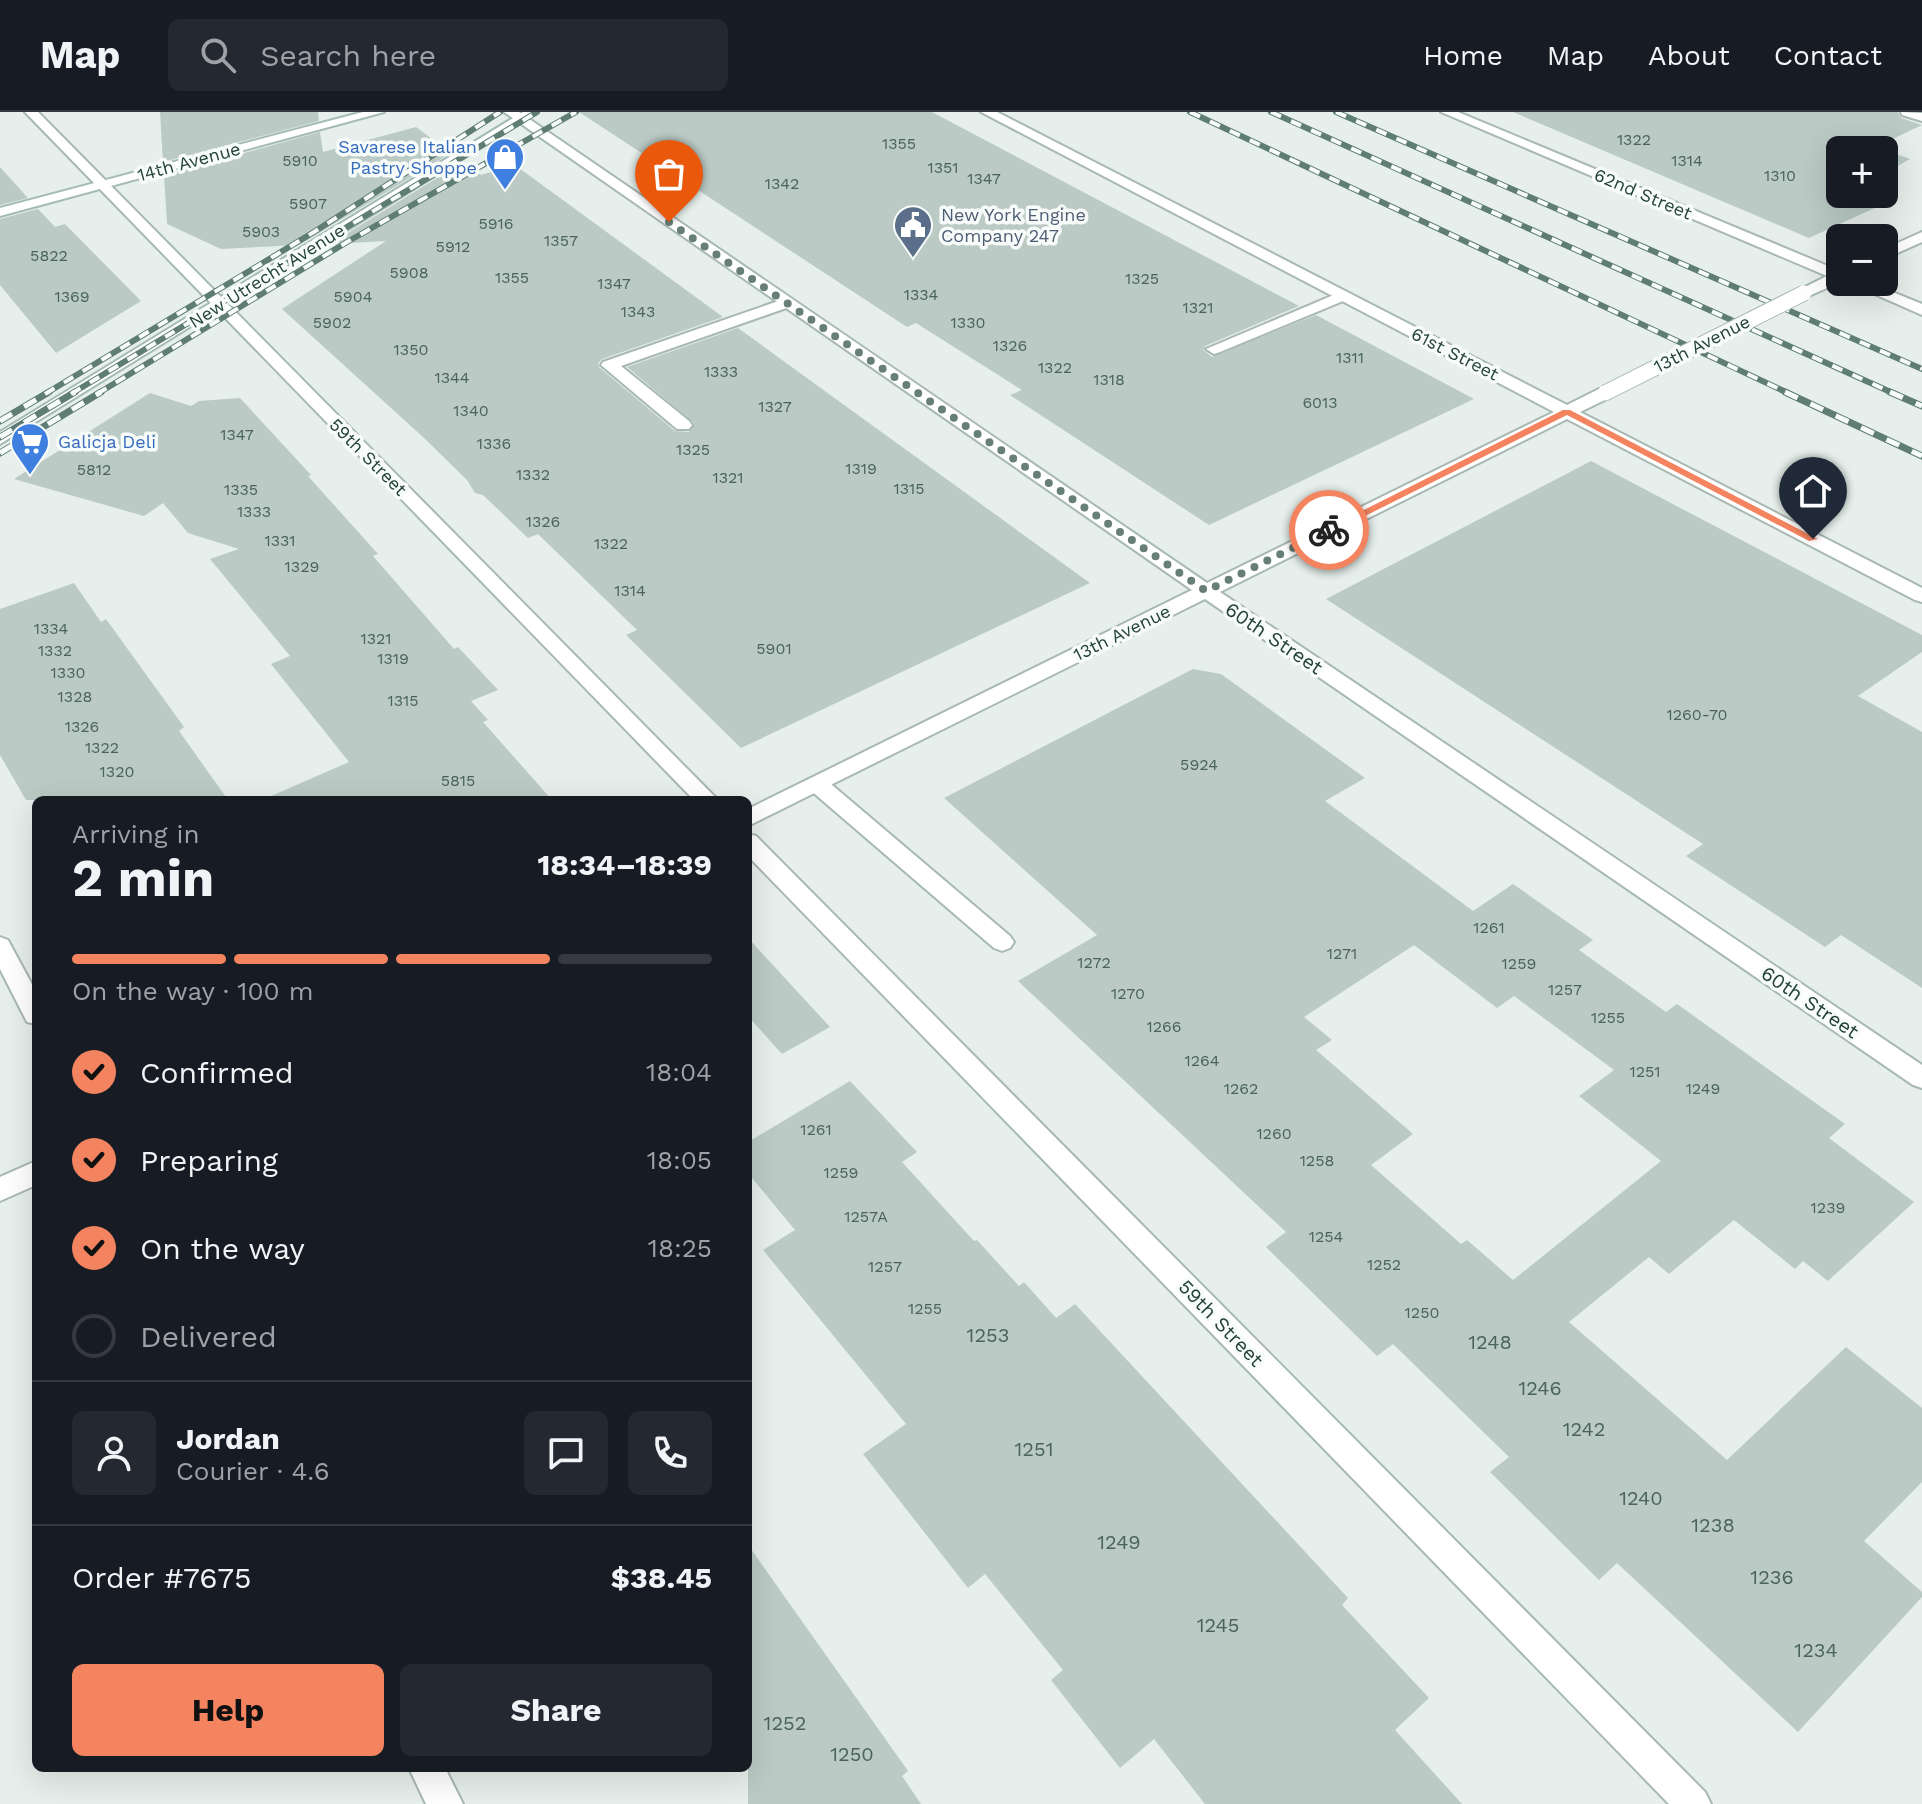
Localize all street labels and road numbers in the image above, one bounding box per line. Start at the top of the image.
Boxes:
street label: 14th Avenue [135,138,243,185]
street label: 62nd Street [1591,164,1696,224]
street label: New Utrecht Avenue [185,219,348,332]
street label: 13th Avenue [1650,310,1753,377]
street label: 61st Street [1408,323,1503,385]
street label: 59th Street [325,414,412,500]
street label: 60th Street [1221,597,1328,680]
street label: 13th Avenue [1070,600,1174,665]
street label: 60th Street [1757,961,1864,1044]
street label: 59th Street [1174,1274,1269,1372]

